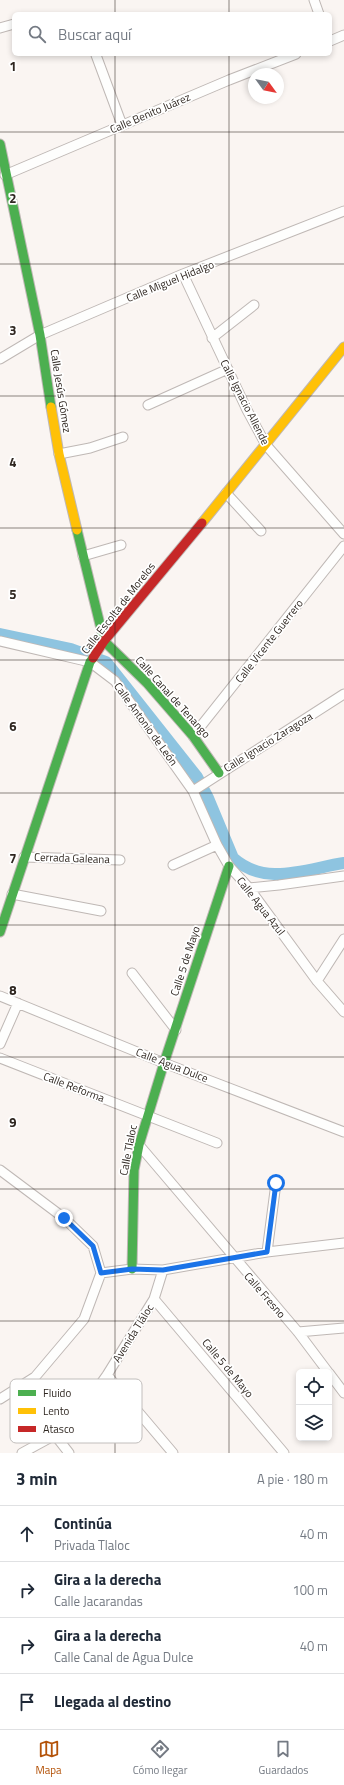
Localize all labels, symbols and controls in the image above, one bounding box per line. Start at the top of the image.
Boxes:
search box [12,12,332,56]
icon: search [26,23,48,45]
text: Buscar aquí [58,23,131,46]
text: 1 [9,56,17,76]
north arrow [248,68,284,104]
street label: Calle Benito Juárez [107,89,193,137]
text: 2 [9,188,17,208]
street label: Calle Miguel Hidalgo [124,256,216,306]
text: 3 [9,320,17,340]
street label: Calle Jesús Gómez [47,348,75,434]
street label: Calle Ignacio Allende [217,356,274,448]
text: 4 [9,452,17,472]
street label: Calle Escolta de Morelos [77,559,159,657]
text: 5 [9,584,17,604]
street label: Calle Vicente Guerrero [231,596,307,686]
street label: Calle Canal de Tenango [132,652,214,742]
street label: Calle Antonio de León [110,679,182,769]
street label: Calle Ignacio Zaragoza [220,708,316,776]
text: 6 [9,716,17,736]
text: 7 [9,848,17,868]
street label: Cerrada Galeana [34,849,111,867]
street label: Calle Agua Azul [233,873,289,939]
street label: Calle 5 de Mayo [166,924,204,998]
text: 8 [9,980,17,1000]
street label: Calle Agua Dulce [134,1044,211,1086]
street label: Calle Reforma [41,1068,107,1106]
text: 9 [9,1112,17,1132]
street label: Calle Tlaloc [115,1123,141,1177]
route start [267,1174,285,1192]
route end [55,1209,73,1227]
street label: Calle Fresno [241,1269,290,1322]
street label: Avenida Tláloc [109,1301,157,1365]
street label: Calle 5 de Mayo [199,1335,258,1401]
map controls [296,1369,332,1441]
button: locate [296,1369,332,1405]
legend [10,1379,142,1443]
text: Fluido [43,1385,71,1401]
text: Lento [43,1403,70,1419]
button: layers [296,1405,332,1441]
text: Atasco [43,1421,75,1437]
text: 3 min [16,1466,57,1492]
text: A pie · 180 m [257,1469,328,1489]
text: Continúa [54,1512,112,1535]
icon: ahead [16,1523,38,1545]
text: 40 m [300,1524,328,1544]
text: Privada Tlaloc [54,1535,130,1555]
text: Gira a la derecha [54,1568,161,1591]
icon: right [16,1579,38,1601]
text: 100 m [292,1580,328,1600]
text: Calle Jacarandas [54,1591,143,1611]
text: Gira a la derecha [54,1624,161,1647]
icon: right [16,1635,38,1657]
text: 40 m [300,1636,328,1656]
text: Calle Canal de Agua Dulce [54,1647,193,1667]
text: Llegada al destino [54,1690,171,1713]
icon: arrive [16,1691,38,1713]
tab: Mapa [36,1738,62,1778]
tab: Cómo llegar [133,1738,187,1778]
tab: Guardados [259,1738,308,1778]

